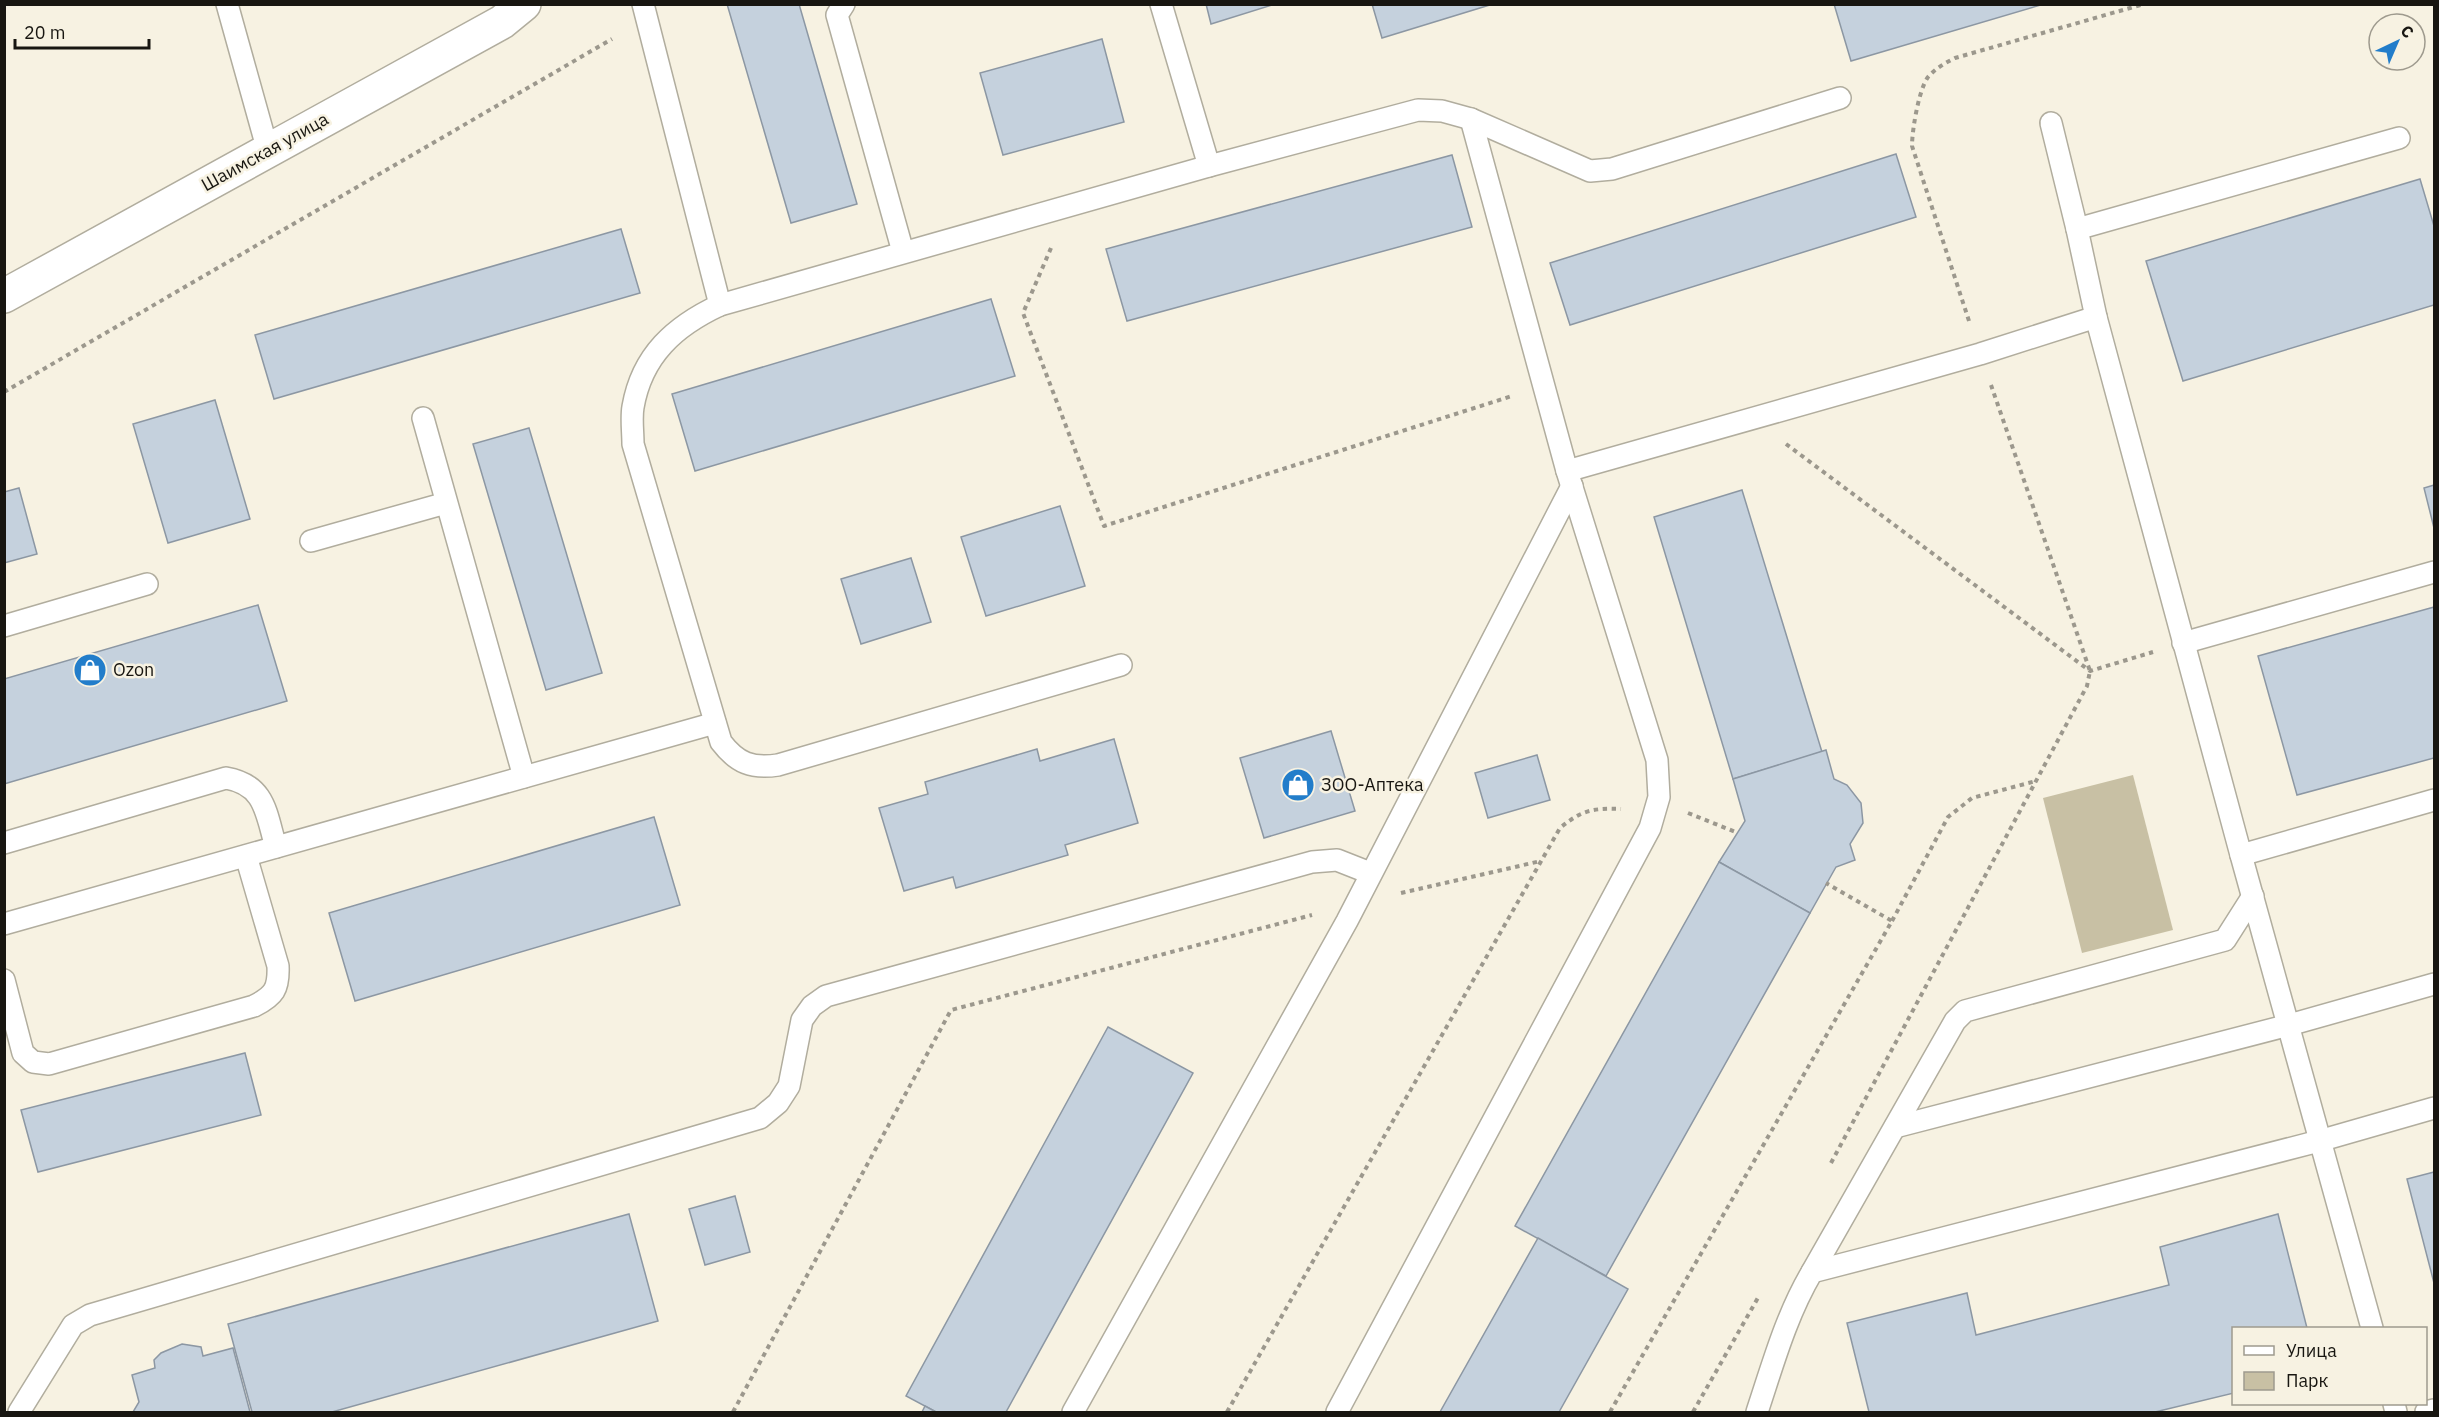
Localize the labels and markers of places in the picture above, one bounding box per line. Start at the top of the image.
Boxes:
shop icon: Ozon [72,652,108,688]
place label: Ozon [113,658,154,681]
shop icon: ЗОО-Аптека [1280,767,1316,803]
place label: ЗОО-Аптека [1321,773,1424,796]

